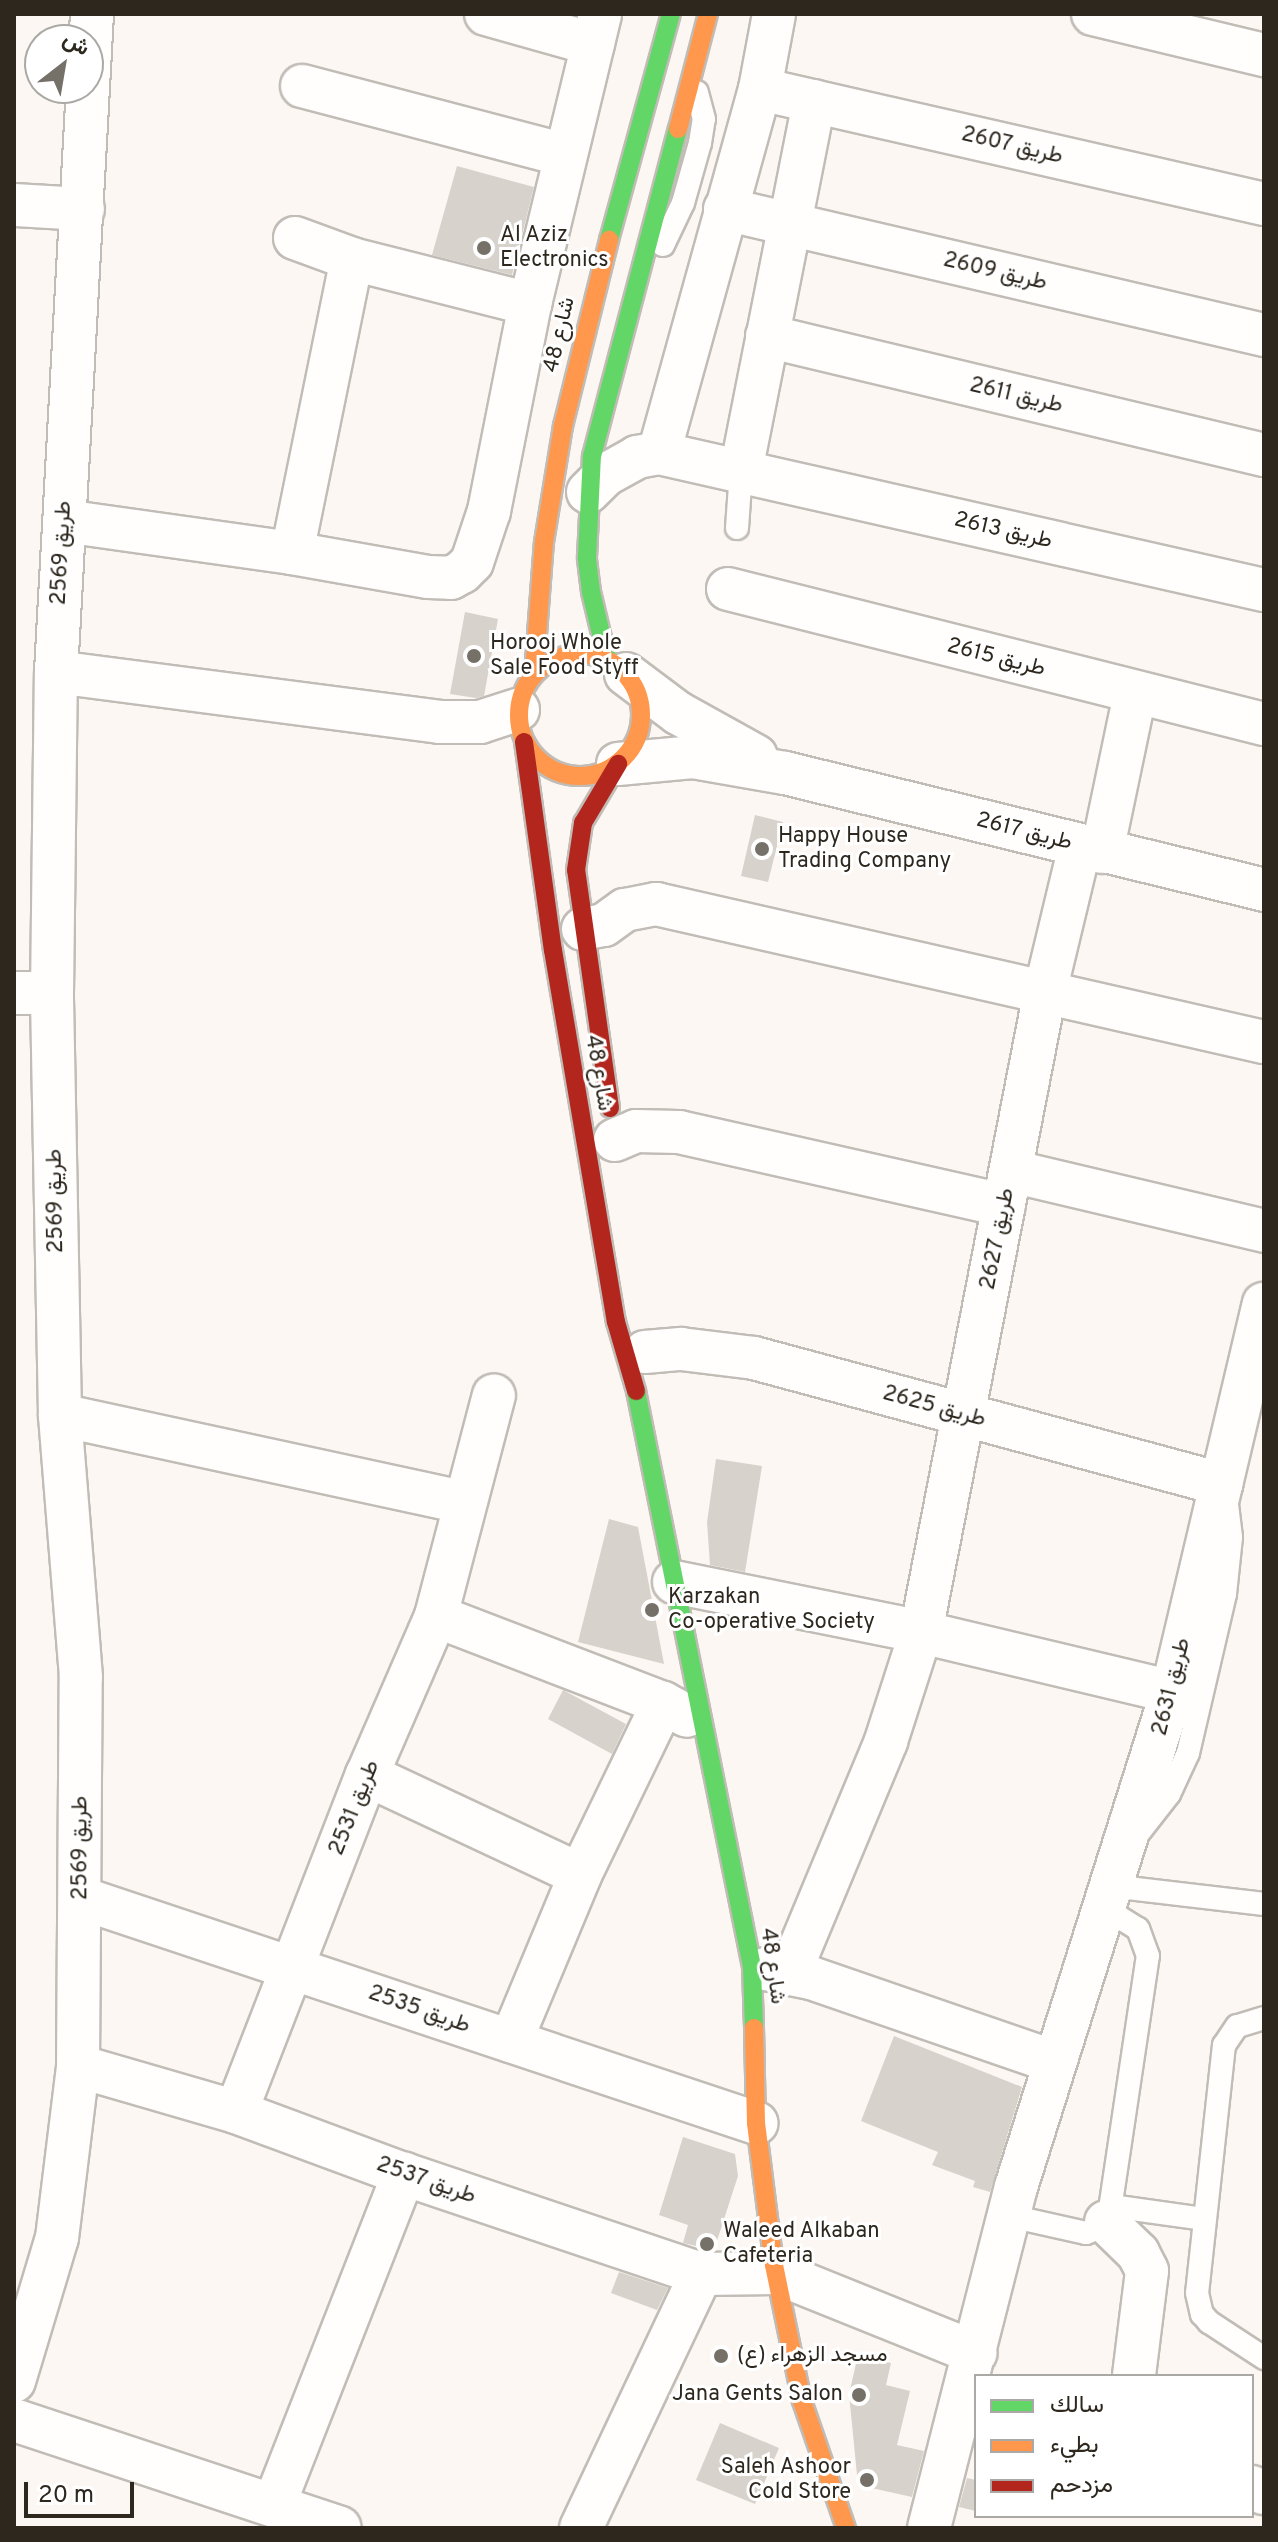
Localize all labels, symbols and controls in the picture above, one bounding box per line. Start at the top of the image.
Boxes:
north arrow [24,24,104,104]
text: ش [57,26,94,63]
street label: طريق 2607 [959,122,1065,170]
place label: Al Aziz Electronics [500,222,609,274]
marker: Al Aziz Electronics [475,239,493,257]
street label: طريق 2609 [941,247,1049,297]
street label: شارع 48 [539,295,581,375]
street label: طريق 2611 [967,372,1065,420]
street label: طريق 2569 [46,500,78,606]
street label: طريق 2613 [951,507,1055,555]
place label: Horooj Whole Sale Food Styff [490,630,638,682]
street label: طريق 2615 [944,633,1048,683]
marker: Horooj Whole Sale Food Styff [465,647,483,665]
street label: طريق 2617 [973,807,1075,857]
place label: Happy House Trading Company [778,823,951,874]
marker: Happy House Trading Company [753,840,771,858]
street label: شارع 48 [578,1033,618,1113]
street label: طريق 2569 [42,1149,70,1253]
street label: طريق 2627 [975,1186,1021,1292]
street label: طريق 2625 [880,1381,988,1433]
place label: Karzakan Co-operative Society [668,1584,875,1636]
marker: Karzakan Co-operative Society [643,1601,661,1619]
street label: طريق 2631 [1147,1635,1197,1739]
street label: طريق 2531 [324,1757,386,1859]
street label: طريق 2569 [68,1796,94,1900]
street label: شارع 48 [754,1926,790,2006]
street label: طريق 2535 [365,1980,473,2040]
street label: طريق 2537 [373,2152,479,2210]
place label: Waleed Alkaban Cafeteria [723,2218,881,2270]
marker: Waleed Alkaban Cafeteria [698,2235,716,2253]
place label: مسجد الزهراء (ع) [737,2343,888,2369]
marker: مسجد الزهراء (ع) [712,2347,730,2365]
legend [974,2374,1254,2518]
place label: Jana Gents Salon [672,2382,843,2408]
marker: Jana Gents Salon [850,2386,868,2404]
text: سالك [1050,2391,1104,2421]
text: بطيء [1050,2431,1099,2461]
place label: Saleh Ashoor Cold Store [720,2454,851,2506]
scale bar [28,2466,138,2516]
marker: Saleh Ashoor Cold Store [858,2471,876,2489]
text: مزدحم [1050,2471,1113,2501]
text: 20 m [38,2481,94,2511]

